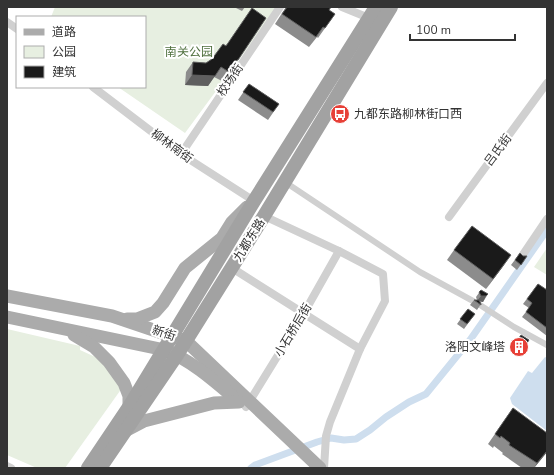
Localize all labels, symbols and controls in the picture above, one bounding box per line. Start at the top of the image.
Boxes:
legend [16,16,146,88]
scale bar [410,16,515,42]
text: 100 m [416,22,451,38]
text: 道路 [52,24,76,40]
text: 公园 [52,44,76,60]
park label: 南关公园 [165,44,213,60]
street label: 校场街 [213,61,247,99]
text: 建筑 [52,64,76,80]
bus stop icon: 九都东路柳林街口西 [329,103,351,125]
place label: 九都东路柳林街口西 [354,106,462,122]
street label: 柳林南街 [148,125,196,167]
street label: 吕氏街 [481,131,515,169]
street label: 九都东路 [229,215,269,265]
street label: 小石桥后街 [271,300,315,360]
street label: 新街 [150,322,178,344]
building icon: 洛阳文峰塔 [508,336,530,358]
place label: 洛阳文峰塔 [445,339,505,355]

